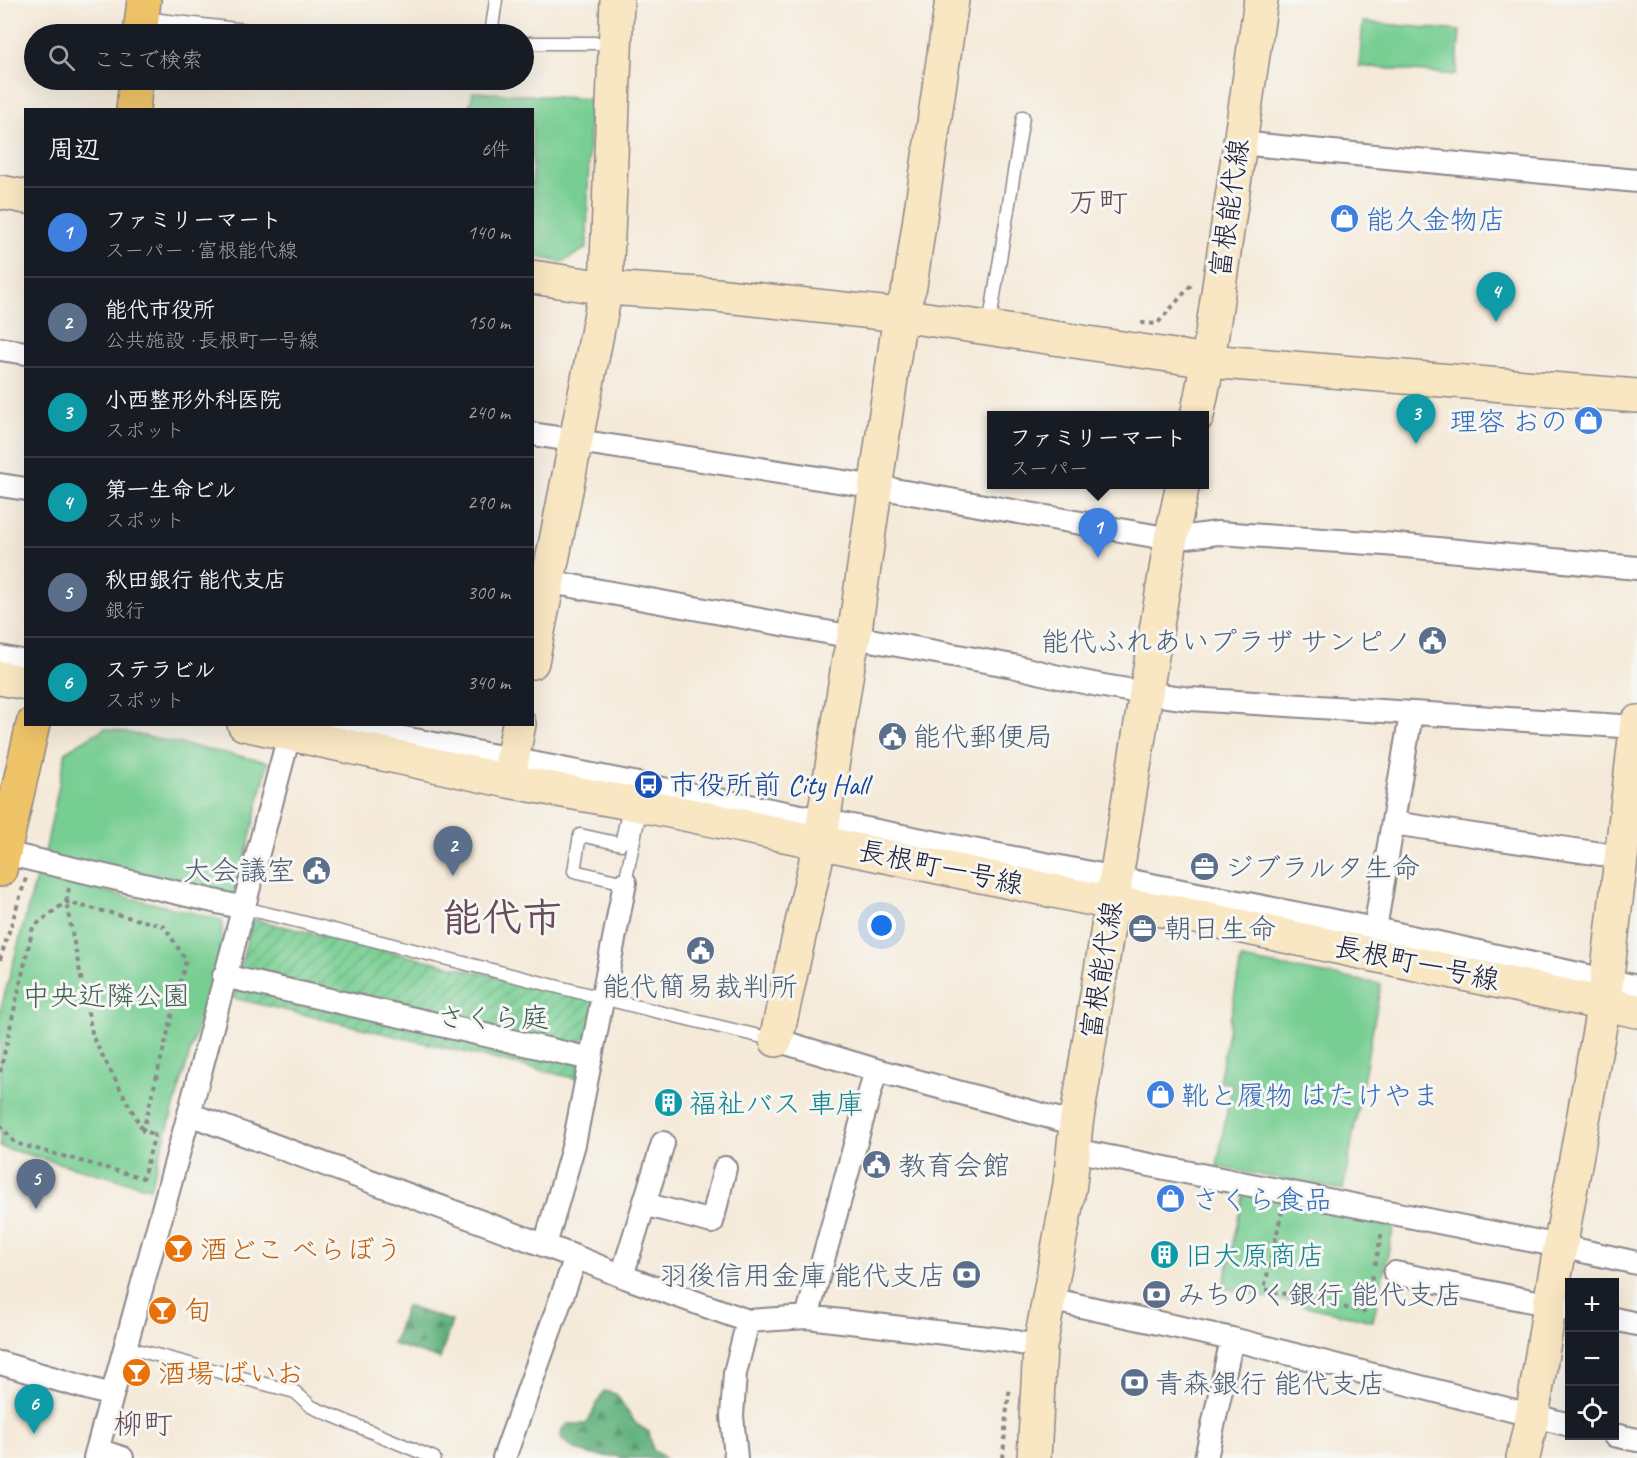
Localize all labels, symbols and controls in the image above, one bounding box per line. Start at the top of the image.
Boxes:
search box [24,24,534,90]
icon: search [45,41,78,74]
text: ここで検索 [93,46,203,74]
text: 周辺 [48,133,100,166]
street label: 富根能代線 [1202,136,1256,280]
text: 6件 [481,137,510,162]
district label: 万町 [1068,183,1128,221]
place label: 能久金物店 [1366,202,1506,237]
shop icon: 能久金物店 [1329,203,1361,235]
text: ファミリーマート [105,206,282,234]
text: 1 [63,220,72,245]
text: 140 m [467,220,510,245]
text: スーパー · 富根能代線 [105,238,298,263]
pin: 4 [1476,272,1516,322]
text: 能代市役所 [105,296,215,324]
text: 2 [63,310,72,335]
text: 150 m [467,310,510,335]
text: 公共施設 · 長根町一号線 [105,328,318,353]
text: 小西整形外科医院 [105,386,281,414]
pin: 3 [1396,394,1436,444]
text: 3 [63,400,72,425]
text: 240 m [467,400,510,425]
place label: 理容 おの [1449,404,1568,439]
shop icon: 理容 おの [1573,405,1605,437]
popup [987,411,1209,489]
text: スポット [105,418,185,443]
text: ファミリーマート [1010,424,1186,452]
text: スーパー [1010,456,1089,481]
text: 第一生命ビル [105,476,237,504]
text: 4 [63,490,72,515]
text: 290 m [467,490,510,515]
text: スポット [105,508,185,533]
pin: 1 [1078,508,1118,558]
text: 秋田銀行 能代支店 [105,566,286,594]
text: 5 [63,580,72,605]
text: 300 m [467,580,510,605]
text: 銀行 [105,598,145,623]
place label: 能代ふれあいプラザ サンピノ [1041,624,1412,659]
public building icon: 能代ふれあいプラザ サンピノ [1417,625,1449,657]
text: ステラビル [105,656,216,684]
text: 6 [63,670,72,695]
text: 340 m [467,670,510,695]
text: スポット [105,688,185,713]
place label: 能代郵便局 [913,719,1053,754]
public building icon: 能代郵便局 [876,720,908,752]
place label: 市役所前 City Hall [669,767,874,802]
bus stop icon: 市役所前 City Hall [632,768,664,800]
pin: 2 [434,826,472,876]
street label: 長根町一号線 [855,832,1027,902]
place label: ジブラルタ生命 [1225,850,1420,885]
office icon: ジブラルタ生命 [1188,851,1220,883]
place label: 大会議室 [183,853,295,888]
public building icon: 大会議室 [300,854,332,886]
district label: 能代市 [442,893,562,943]
street label: 富根能代線 [1073,898,1129,1042]
your location [867,911,896,940]
place label: 朝日生命 [1164,911,1276,946]
office icon: 朝日生命 [1127,912,1159,944]
street label: 長根町一号線 [1331,928,1503,998]
public building icon: 能代簡易裁判所 [684,934,716,966]
place label: 能代簡易裁判所 [602,969,798,1004]
park label: 中央近隣公園 [22,978,190,1013]
park label: さくら庭 [437,1000,549,1035]
place label: 靴と履物 はたけやま [1181,1078,1440,1113]
shop icon: 靴と履物 はたけやま [1144,1079,1176,1111]
place label: 福祉バス 車庫 [689,1086,864,1121]
building icon: 福祉バス 車庫 [652,1087,684,1119]
place label: 教育会館 [898,1148,1010,1183]
public building icon: 教育会館 [861,1149,893,1181]
pin: 5 [16,1160,56,1209]
place label: さくら食品 [1192,1182,1332,1217]
shop icon: さくら食品 [1155,1183,1187,1215]
place label: 酒どこ べらぼう [200,1232,403,1267]
bar icon: 酒どこ べらぼう [163,1233,195,1265]
place label: 旧大原商店 [1185,1238,1325,1273]
building icon: 旧大原商店 [1148,1239,1180,1271]
place label: 羽後信用金庫 能代支店 [659,1258,946,1293]
bank icon: 羽後信用金庫 能代支店 [951,1259,983,1291]
place label: みちのく銀行 能代支店 [1177,1277,1463,1312]
bank icon: みちのく銀行 能代支店 [1140,1278,1172,1310]
map controls [1565,1278,1619,1440]
button: + [1565,1278,1619,1332]
place label: 旬 [184,1293,212,1328]
bar icon: 旬 [147,1294,179,1326]
button: − [1565,1332,1619,1386]
place label: 酒場 ばいお [158,1356,304,1391]
bar icon: 酒場 ばいお [121,1357,153,1389]
place label: 青森銀行 能代支店 [1155,1366,1386,1401]
bank icon: 青森銀行 能代支店 [1118,1367,1150,1399]
pin: 6 [15,1384,54,1434]
button: locate [1565,1386,1619,1440]
district label: 柳町 [113,1405,173,1443]

